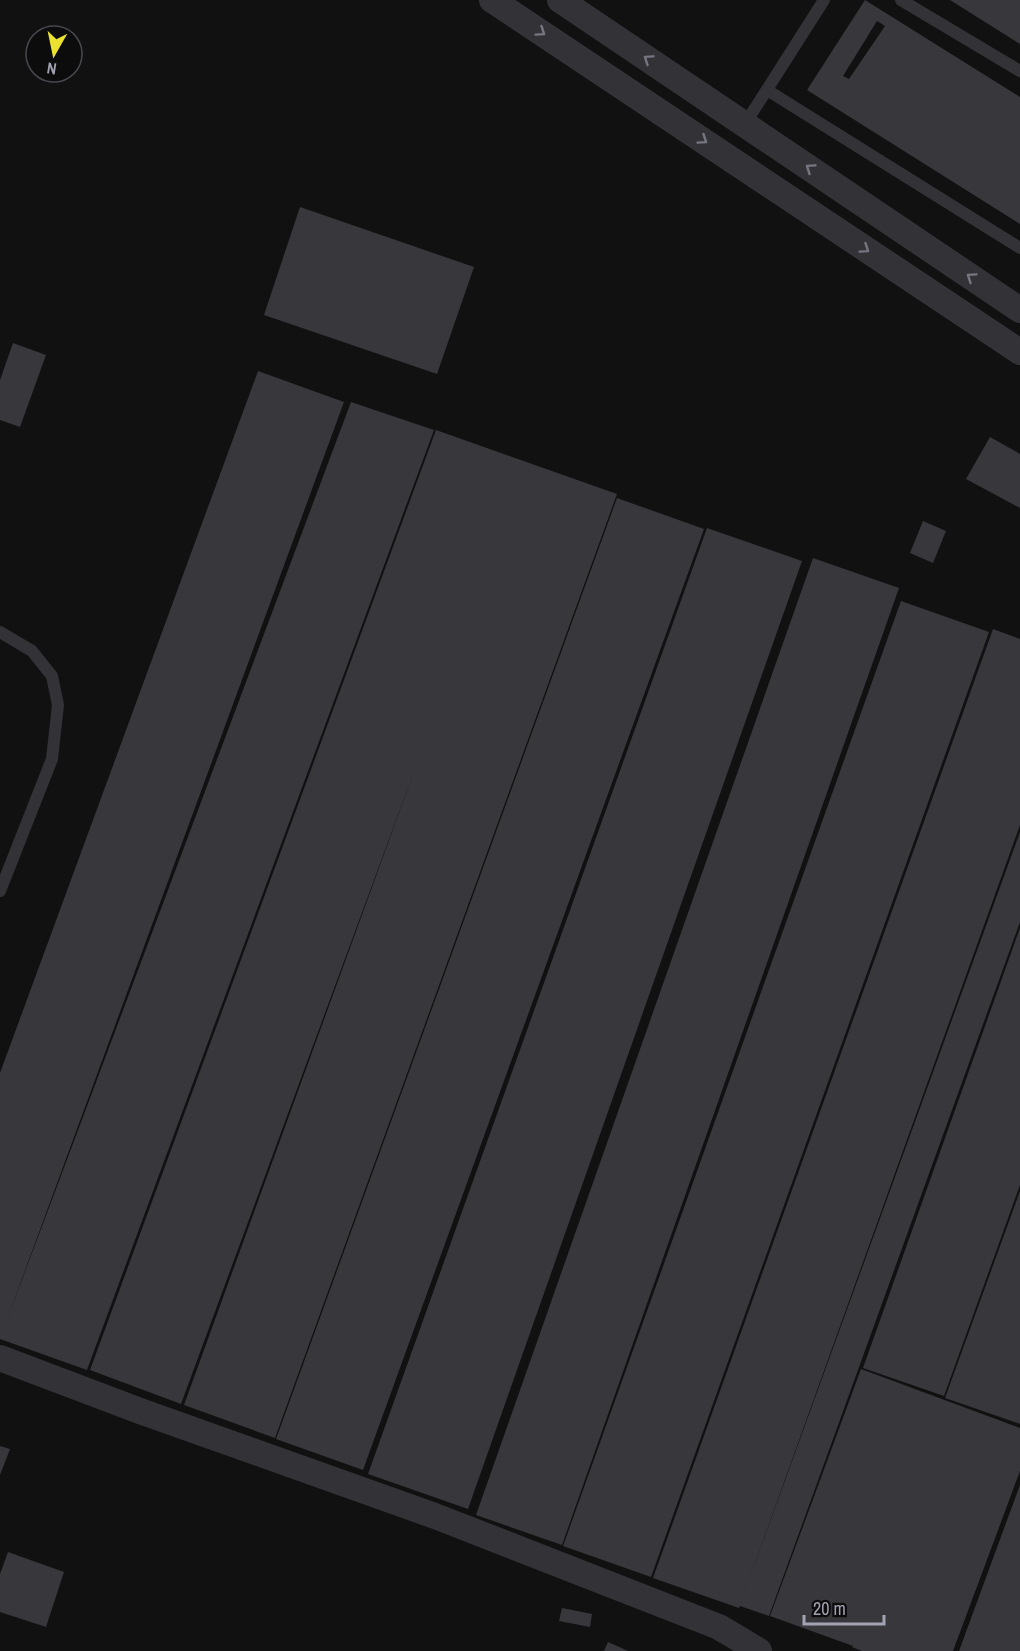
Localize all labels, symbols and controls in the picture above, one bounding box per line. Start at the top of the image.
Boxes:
north arrow [24,24,84,84]
one-way arrow [534,25,545,36]
one-way arrow [644,55,655,66]
text: N [45,57,58,80]
one-way arrow [697,133,707,145]
one-way arrow [805,164,816,175]
one-way arrow [858,242,869,253]
one-way arrow [967,273,978,284]
scale bar [804,1588,884,1626]
text: 20 m [813,1596,846,1621]

